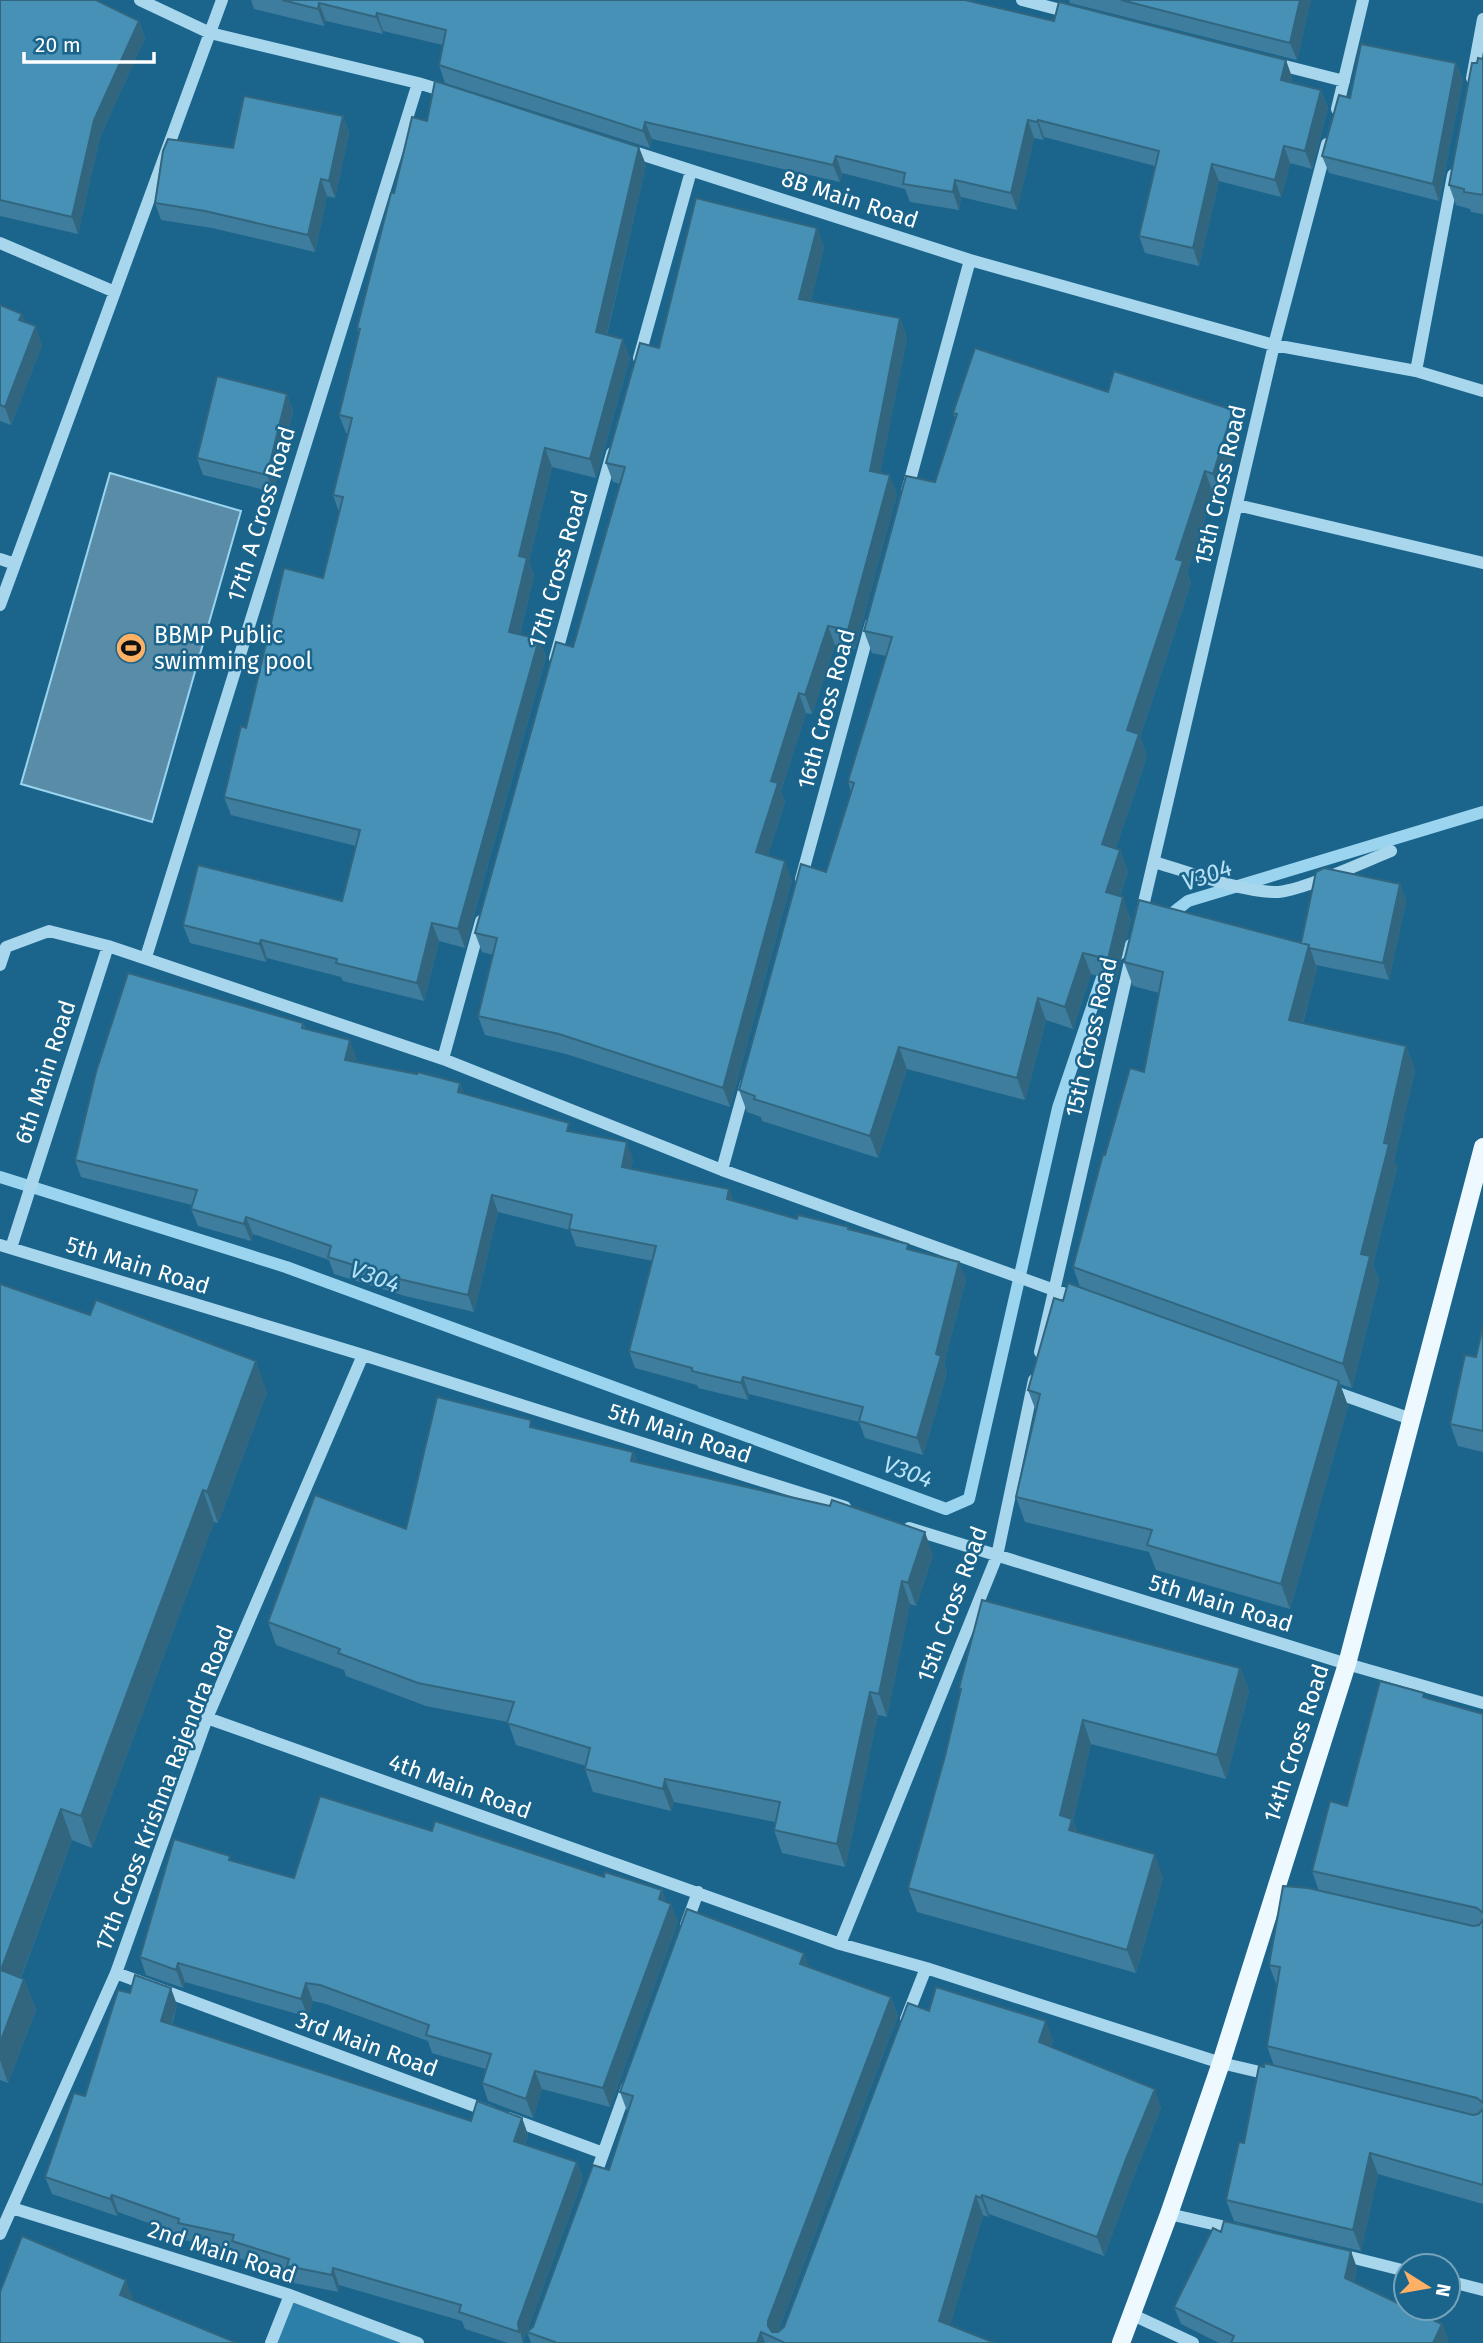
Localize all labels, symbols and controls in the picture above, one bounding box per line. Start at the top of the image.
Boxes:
scale bar [24,21,154,65]
text: 20 m [35,32,81,58]
street label: 8B Main Road [778,164,922,234]
street label: 15th Cross Road [1188,402,1252,568]
street label: 17th A Cross Road [221,423,301,605]
street label: 17th Cross Road [522,487,594,651]
place label: BBMP Public swimming pool [154,621,313,675]
street label: 16th Cross Road [791,626,861,792]
sports icon: BBMP Public swimming pool [114,631,148,665]
water label: V304 [1178,853,1236,897]
street label: 15th Cross Road [1059,954,1123,1120]
street label: 6th Main Road [9,997,81,1147]
street label: 5th Main Road [63,1230,213,1300]
water label: V304 [346,1255,404,1299]
street label: 5th Main Road [605,1397,755,1469]
water label: V304 [879,1450,937,1494]
street label: 15th Cross Road [911,1522,993,1686]
street label: 5th Main Road [1146,1568,1296,1638]
street label: 17th Cross Krishna Rajendra Road [89,1621,239,1955]
street label: 14th Cross Road [1257,1660,1335,1826]
street label: 4th Main Road [385,1747,535,1825]
street label: 3rd Main Road [292,2005,442,2083]
street label: 2nd Main Road [144,2215,300,2289]
north arrow [1392,2252,1462,2322]
text: N [1431,2282,1456,2299]

